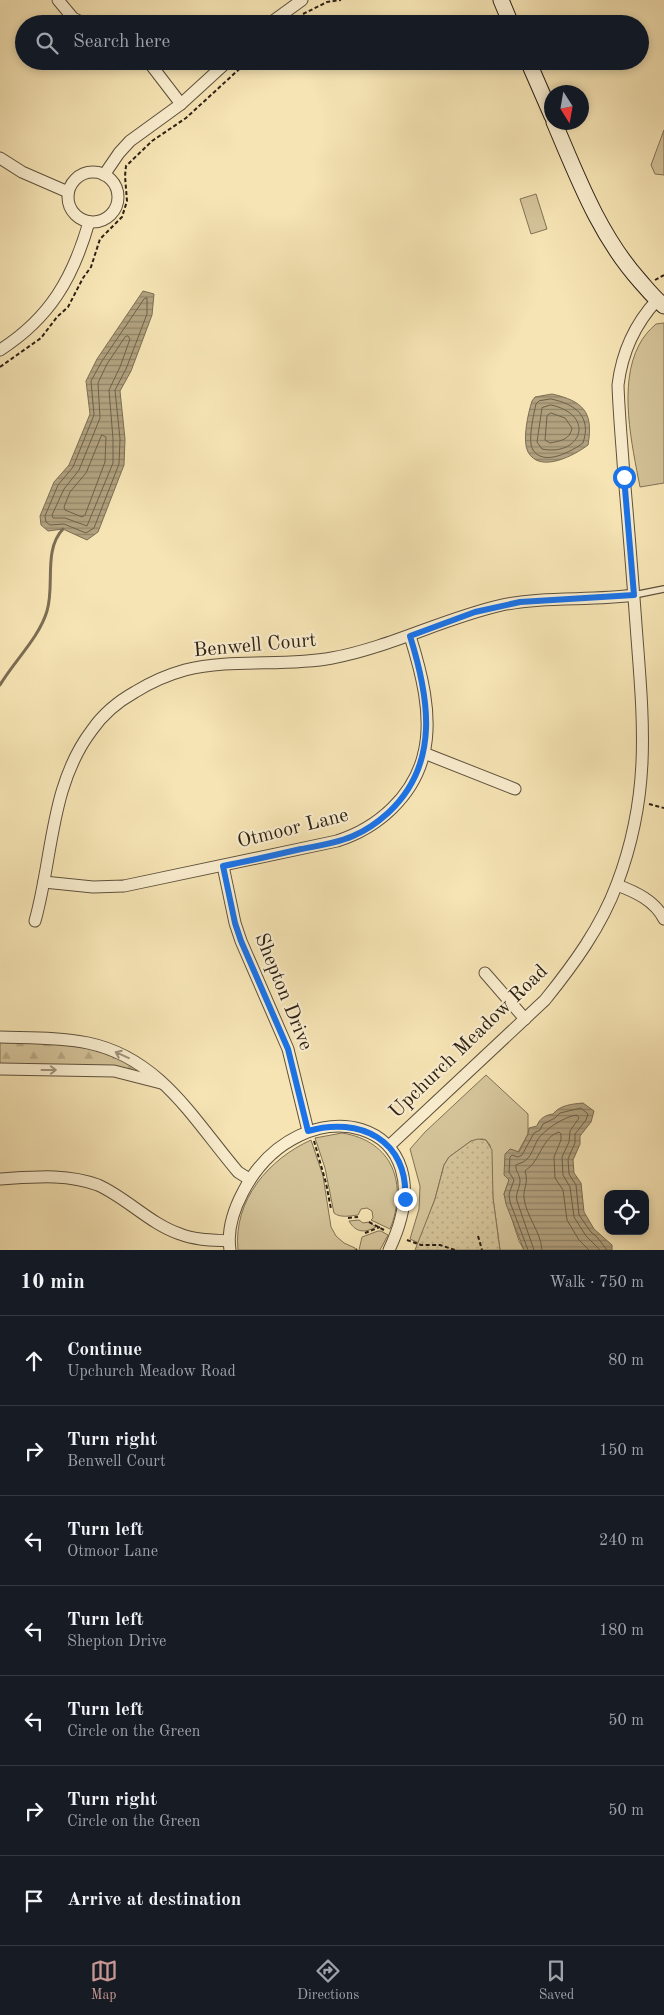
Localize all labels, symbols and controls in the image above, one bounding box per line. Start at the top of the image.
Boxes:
search box [15,15,649,70]
icon: search [33,29,61,57]
text: Search here [73,33,170,52]
north arrow [544,85,589,130]
route start [613,466,636,489]
street label: Benwell Court [193,631,317,661]
street label: Otmoor Lane [235,806,351,852]
street label: Shepton Drive [250,931,316,1053]
street label: Upchurch Meadow Road [386,961,552,1123]
one-way arrow [115,1049,130,1059]
one-way arrow [40,1065,56,1075]
route end [394,1188,417,1211]
map controls [604,1190,649,1235]
button: locate [604,1190,649,1235]
text: 10 min [20,1272,85,1293]
text: Walk · 750 m [549,1275,644,1291]
text: Continue [67,1341,142,1360]
icon: ahead [20,1347,48,1375]
text: 80 m [608,1353,644,1369]
text: Upchurch Meadow Road [67,1364,236,1380]
text: Turn right [67,1431,157,1450]
icon: right [20,1437,48,1465]
text: 150 m [599,1443,644,1459]
text: Benwell Court [67,1454,166,1470]
text: Turn left [67,1521,144,1540]
icon: left [20,1527,48,1555]
text: 240 m [599,1533,644,1549]
text: Otmoor Lane [67,1544,158,1560]
text: Turn left [67,1611,144,1630]
icon: left [20,1617,48,1645]
text: 180 m [599,1623,644,1639]
text: Shepton Drive [67,1634,166,1650]
text: Turn left [67,1701,144,1720]
icon: left [20,1707,48,1735]
text: 50 m [608,1713,644,1729]
text: Circle on the Green [67,1724,200,1740]
text: Turn right [67,1791,157,1810]
icon: right [20,1797,48,1825]
text: 50 m [608,1803,644,1819]
text: Circle on the Green [67,1814,200,1830]
icon: arrive [20,1887,48,1915]
text: Arrive at destination [67,1891,241,1910]
tab: Map [90,1957,118,2004]
tab: Directions [297,1957,359,2004]
tab: Saved [539,1957,574,2004]

